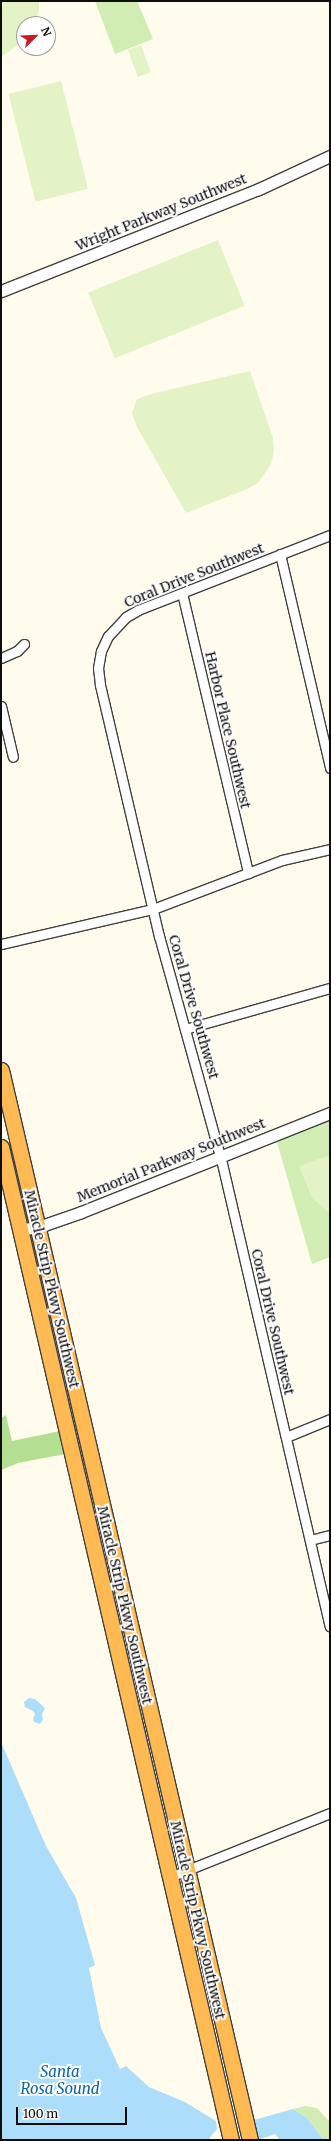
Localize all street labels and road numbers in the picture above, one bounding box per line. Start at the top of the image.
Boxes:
street label: Wright Parkway Southwest [73,170,249,254]
street label: Coral Drive Southwest [122,539,266,611]
street label: Harbor Place Southwest [202,650,254,810]
street label: Coral Drive Southwest [165,933,223,1081]
street label: Memorial Parkway Southwest [74,1114,268,1206]
street label: Miracle Strip Pkwy Southwest [21,1188,83,1390]
street label: Coral Drive Southwest [248,1247,298,1397]
street label: Miracle Strip Pkwy Southwest [94,1504,156,1706]
street label: Miracle Strip Pkwy Southwest [167,1819,229,2021]

